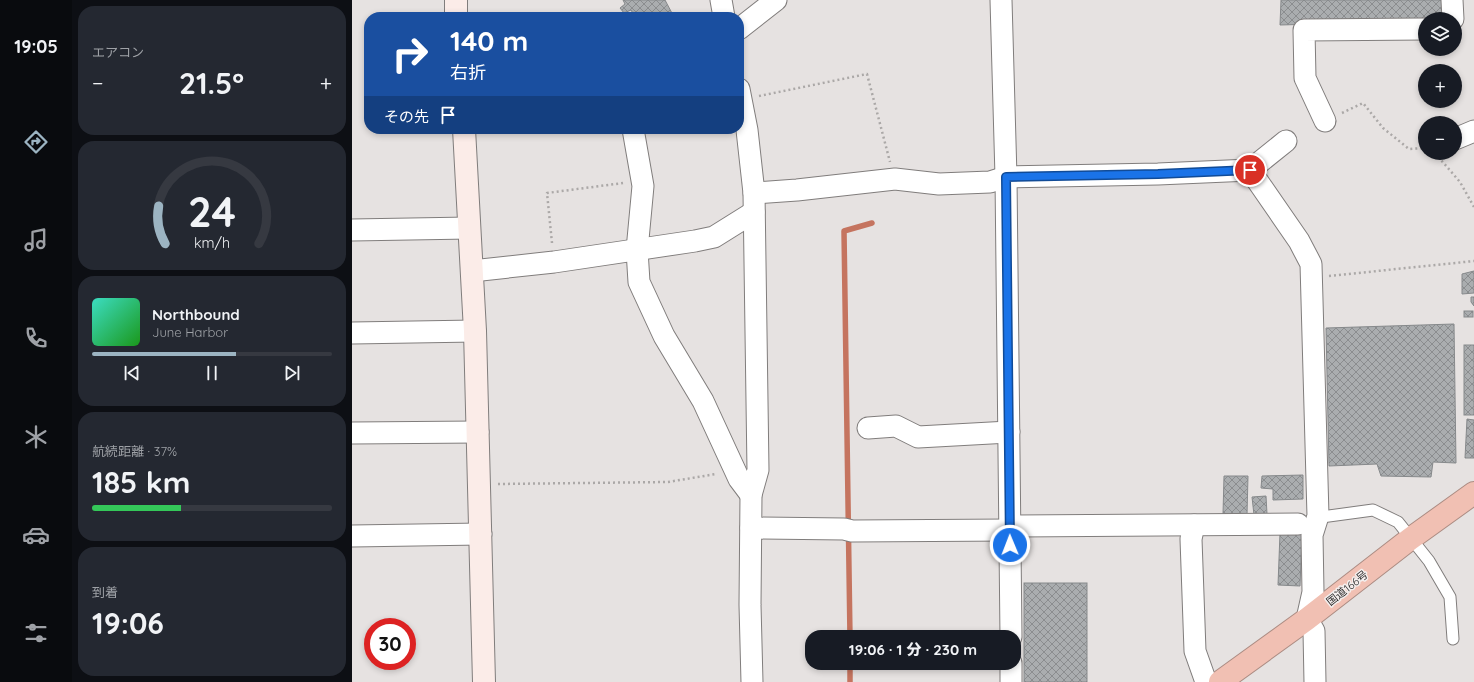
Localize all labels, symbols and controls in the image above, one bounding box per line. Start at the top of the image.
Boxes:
map controls [1418,12,1462,160]
button: layers [1418,12,1462,56]
text: 140 m [450,23,528,58]
icon: right [384,28,436,80]
text: 19:05 [14,35,58,58]
text: エアコン [92,44,144,60]
text: 右折 [450,61,486,84]
text: 21.5° [179,64,244,102]
button: + [1418,64,1462,108]
text: − [92,69,103,97]
text: + [320,69,332,97]
icon: arrive [437,104,459,126]
text: その先 [384,107,429,126]
button: − [1418,116,1462,160]
icon: directions [22,128,50,156]
pin [1233,153,1267,187]
icon: arrive [1239,159,1261,181]
text: 24 [188,185,236,237]
icon: music [22,226,50,254]
text: km/h [194,233,230,251]
text: Northbound [152,305,240,324]
icon: phone [22,324,50,352]
text: June Harbor [152,324,228,340]
icon: previous [121,362,143,384]
icon: pause [201,362,223,384]
icon: next [281,362,303,384]
icon: climate [22,423,50,451]
text: 航続距離 · 37% [92,443,177,459]
text: 185 km [92,463,191,501]
icon: car [22,521,50,549]
position arrow [989,524,1031,566]
street label: 国道166号 [1323,567,1371,609]
text: 到着 [92,584,118,600]
text: 19:06 [92,604,164,642]
speed limit sign: 30 [364,618,416,670]
icon: filters [22,619,50,647]
text: 19:06 · 1 分 · 230 m [849,640,977,659]

